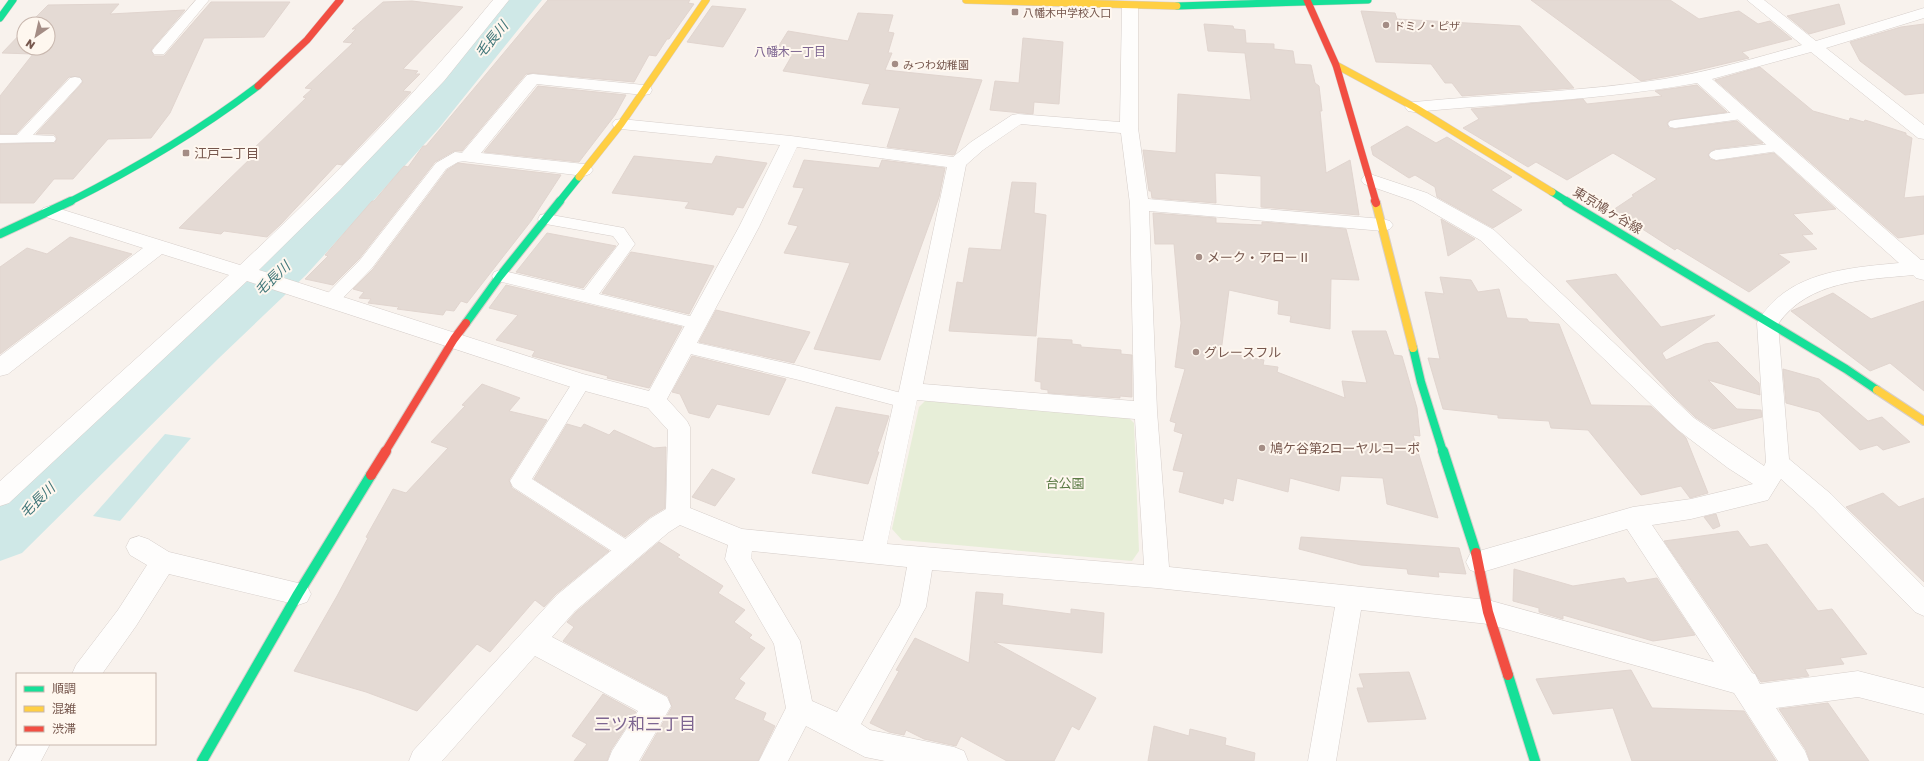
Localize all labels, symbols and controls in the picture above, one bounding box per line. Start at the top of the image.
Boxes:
place label: 八幡木中学校入口 [1023,6,1111,19]
marker: 八幡木中学校入口 [1010,7,1020,17]
north arrow [16,16,56,56]
water label: 毛長川 [471,16,512,61]
place label: ドミノ・ピザ [1394,19,1460,32]
marker: ドミノ・ピザ [1381,20,1391,30]
text: N [23,37,37,52]
district label: 八幡木一丁目 [754,44,826,59]
place label: みつわ幼稚園 [903,58,969,71]
marker: みつわ幼稚園 [890,59,900,69]
place label: 江戸二丁目 [194,145,259,161]
marker: 江戸二丁目 [181,148,191,158]
street label: 東京鳩ヶ谷線 [1570,183,1646,237]
place label: メーク・アローⅡ [1207,249,1311,265]
marker: メーク・アローⅡ [1194,252,1204,262]
water label: 毛長川 [251,256,295,299]
place label: グレースフル [1204,344,1281,360]
marker: グレースフル [1191,347,1201,357]
place label: 鳩ケ谷第2ローヤルコーポ [1270,440,1420,456]
marker: 鳩ケ谷第2ローヤルコーポ [1257,443,1267,453]
park label: 台公園 [1045,475,1085,491]
water label: 毛長川 [16,478,59,521]
legend [16,673,156,745]
text: 順調 [52,681,76,696]
text: 混雑 [52,701,76,716]
district label: 三ツ和三丁目 [594,713,696,734]
text: 渋滞 [52,721,76,736]

